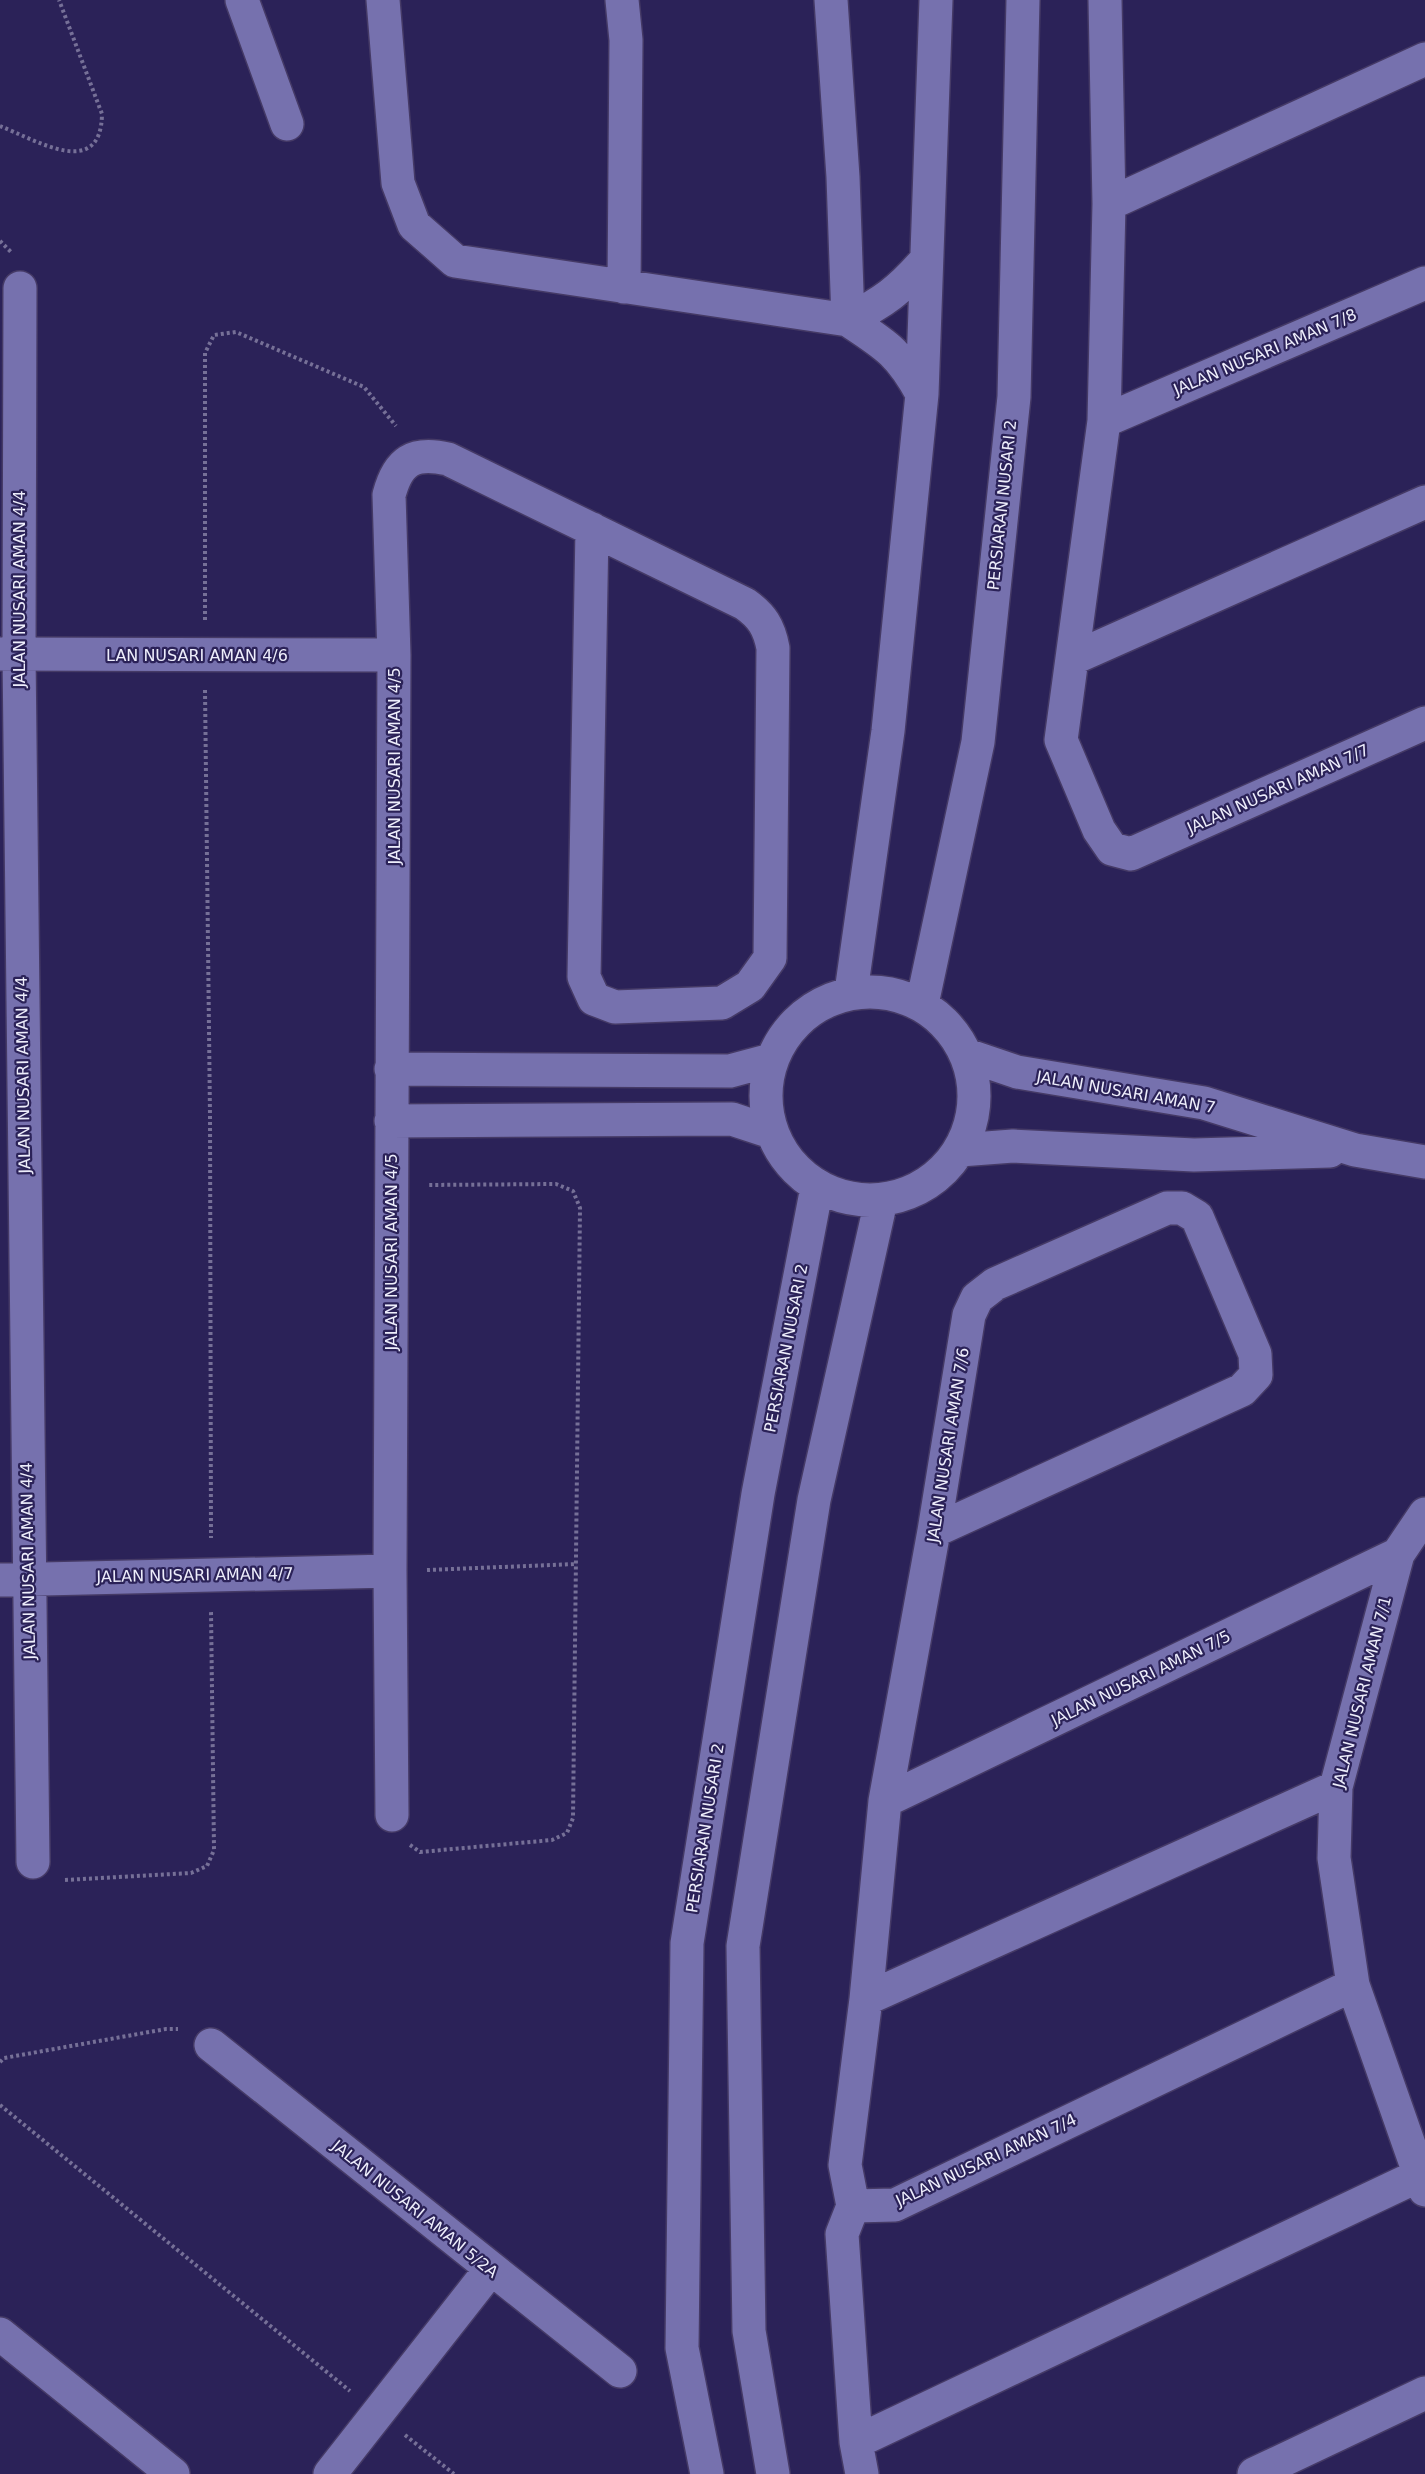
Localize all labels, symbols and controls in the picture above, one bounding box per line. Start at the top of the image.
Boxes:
street label: JALAN NUSARI AMAN 7/8 [1170,305,1359,400]
street label: PERSIARAN NUSARI 2 [984,419,1020,591]
street label: JALAN NUSARI AMAN 4/4 [10,490,29,689]
street label: LAN NUSARI AMAN 4/6 [106,646,288,665]
street label: JALAN NUSARI AMAN 4/5 [385,667,404,866]
street label: JALAN NUSARI AMAN 7/7 [1183,740,1372,838]
street label: JALAN NUSARI AMAN 4/4 [12,976,34,1175]
street label: JALAN NUSARI AMAN 7 [1034,1067,1217,1117]
street label: JALAN NUSARI AMAN 4/5 [382,1153,401,1352]
street label: PERSIARAN NUSARI 2 [760,1262,812,1434]
street label: JALAN NUSARI AMAN 7/6 [923,1346,973,1545]
street label: JALAN NUSARI AMAN 4/4 [17,1462,39,1661]
street label: JALAN NUSARI AMAN 4/7 [95,1564,294,1586]
street label: JALAN NUSARI AMAN 7/1 [1329,1594,1395,1791]
street label: JALAN NUSARI AMAN 7/5 [1047,1626,1234,1730]
street label: PERSIARAN NUSARI 2 [682,1742,728,1914]
street label: JALAN NUSARI AMAN 7/4 [892,2110,1079,2211]
street label: JALAN NUSARI AMAN 5/2A [327,2136,502,2282]

